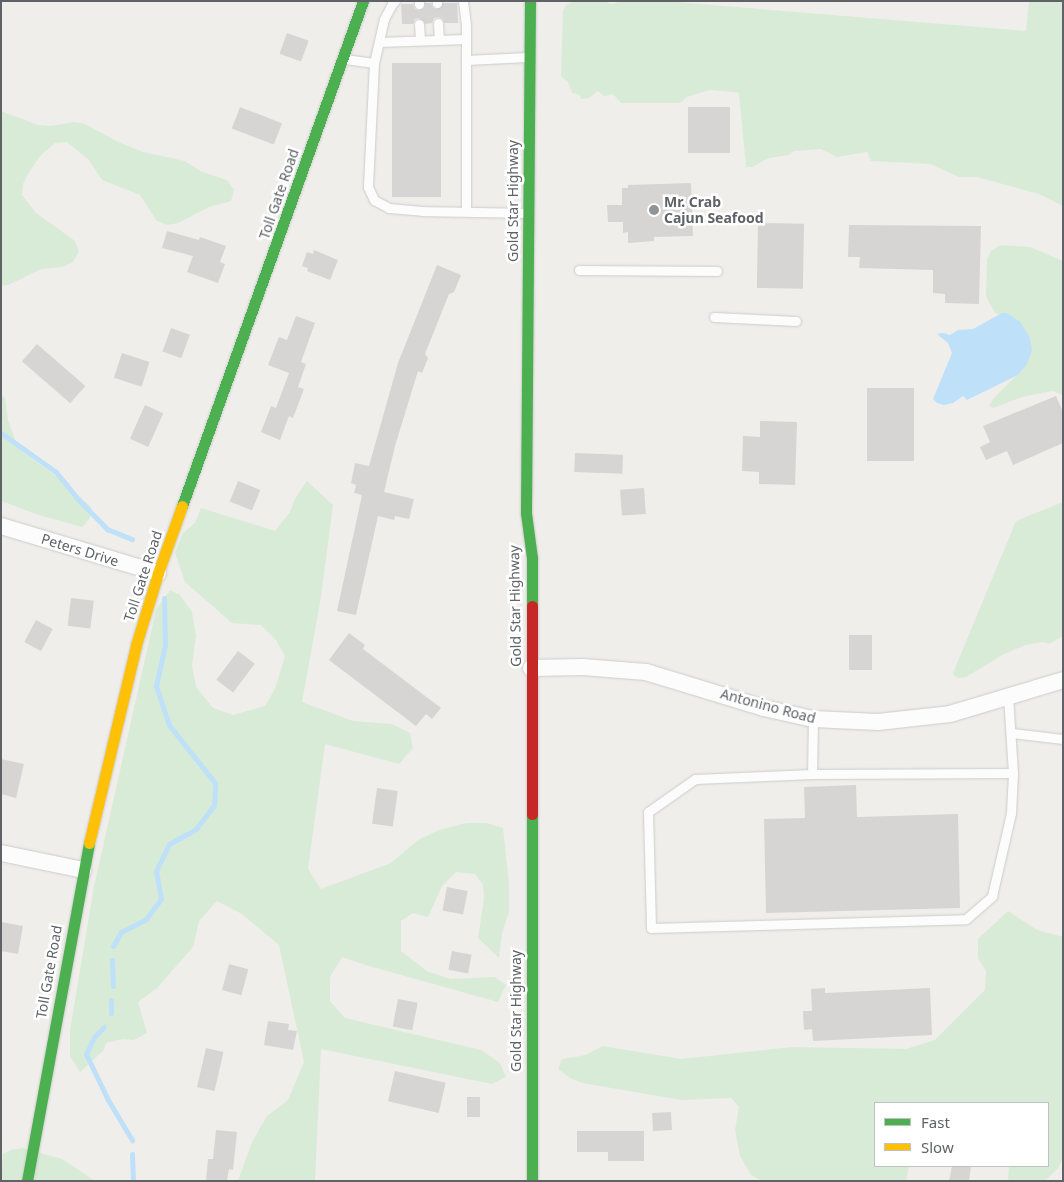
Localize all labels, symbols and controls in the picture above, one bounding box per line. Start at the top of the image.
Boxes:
street label: Gold Star Highway [505,140,521,262]
street label: Toll Gate Road [256,147,302,241]
place label: Mr. Crab Cajun Seafood [664,194,764,226]
marker: Mr. Crab Cajun Seafood [648,204,660,216]
street label: Toll Gate Road [120,529,166,623]
street label: Peters Drive [39,530,121,570]
street label: Gold Star Highway [506,545,524,667]
street label: Antonino Road [719,685,817,727]
street label: Toll Gate Road [33,924,65,1020]
street label: Gold Star Highway [508,950,524,1072]
legend [874,1102,1049,1167]
text: Fast [921,1112,950,1132]
text: Slow [921,1137,954,1157]

